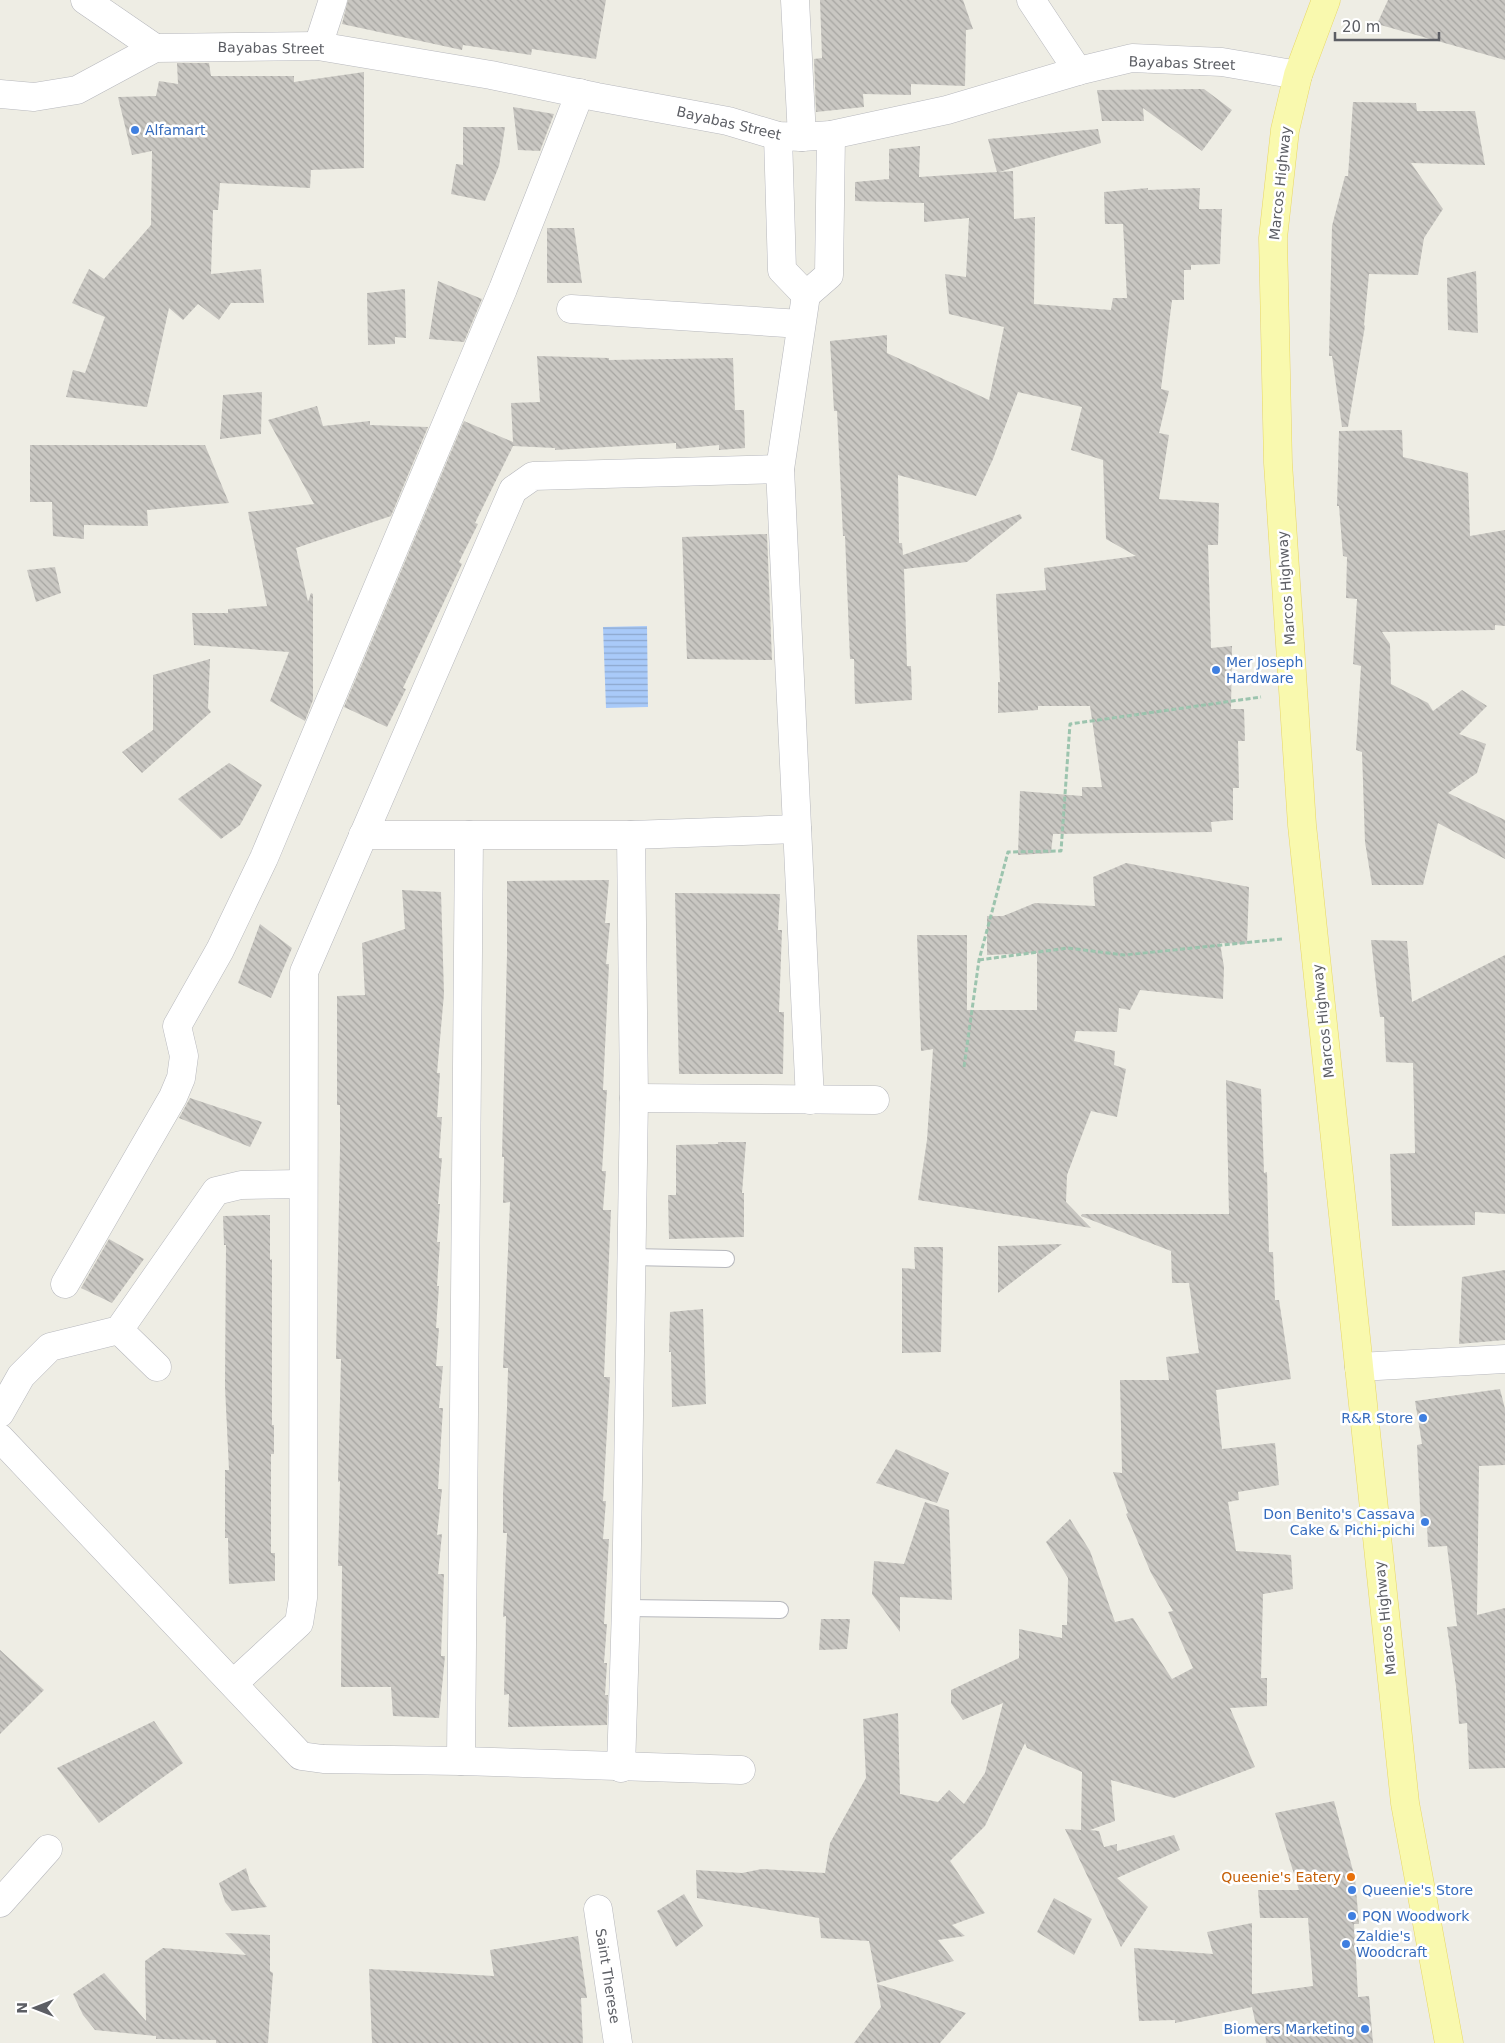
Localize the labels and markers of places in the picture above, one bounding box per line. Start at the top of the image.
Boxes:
place label: Alfamart [145,122,206,138]
marker: Alfamart [129,124,141,136]
place label: Mer Joseph Hardware [1226,654,1303,686]
marker: Mer Joseph Hardware [1210,664,1222,676]
place label: R&R Store [1341,1410,1413,1426]
marker: R&R Store [1417,1412,1429,1424]
place label: Don Benito's Cassava Cake & Pichi-pichi [1263,1506,1415,1538]
marker: Don Benito's Cassava Cake & Pichi-pichi [1419,1516,1431,1528]
place label: Queenie's Eatery [1221,1869,1341,1885]
marker: Queenie's Eatery [1345,1871,1357,1883]
place label: Queenie's Store [1362,1882,1473,1898]
marker: Queenie's Store [1346,1884,1358,1896]
place label: PQN Woodwork [1362,1908,1470,1924]
marker: PQN Woodwork [1346,1910,1358,1922]
place label: Zaldie's Woodcraft [1356,1928,1428,1960]
marker: Zaldie's Woodcraft [1340,1938,1352,1950]
place label: Biomers Marketing [1223,2021,1355,2037]
marker: Biomers Marketing [1359,2023,1371,2035]

